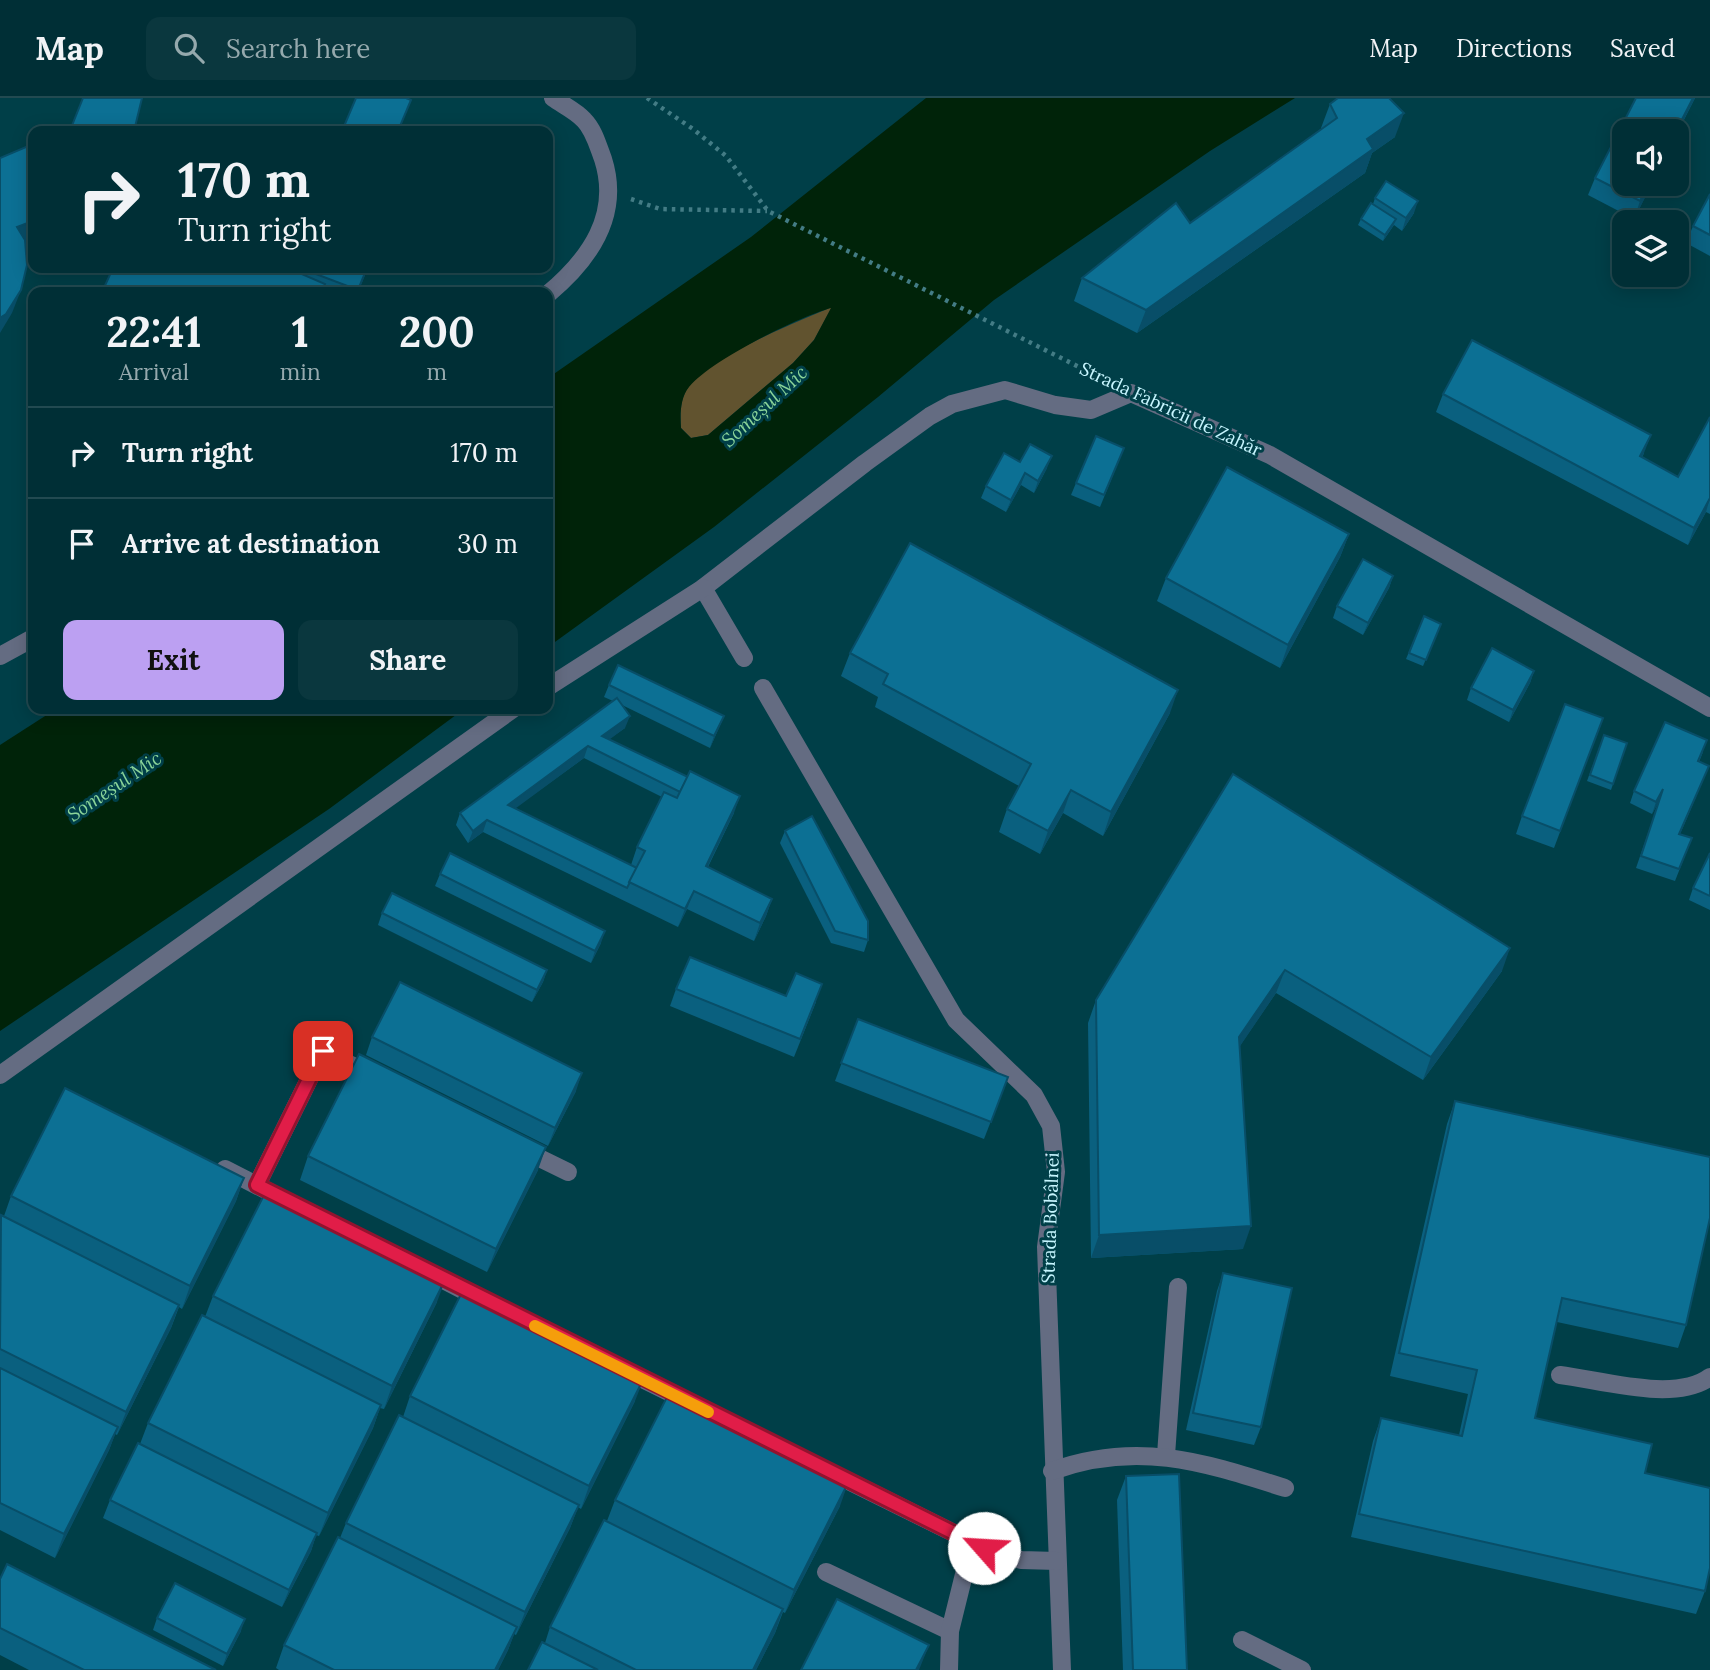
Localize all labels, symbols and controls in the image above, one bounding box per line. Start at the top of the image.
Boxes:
search box [146,17,636,80]
text: Map [35,27,104,69]
icon: search [170,29,208,67]
text: Search here [226,32,370,65]
text: Map [1369,33,1418,64]
text: Directions [1456,33,1572,64]
text: Saved [1610,33,1675,64]
map controls [1612,119,1689,287]
button: sound [1612,119,1689,196]
text: 170 m [178,148,310,210]
icon: right [63,154,154,245]
text: Turn right [178,209,331,250]
button: layers [1612,210,1689,287]
text: 22:41 [106,305,202,359]
text: 1 [292,305,309,359]
text: 200 [399,305,475,359]
text: Arrival [119,357,189,386]
text: min [280,357,321,386]
text: m [427,357,447,386]
street label: Strada Fabricii de Zahăr [1076,357,1266,461]
water label: Someșul Mic [716,360,812,452]
icon: right [63,434,101,472]
text: Turn right [122,436,253,469]
text: 170 m [450,436,518,469]
icon: arrive [63,525,101,563]
text: Arrive at destination [122,527,380,560]
text: 30 m [457,527,518,560]
button: Exit [63,620,284,700]
button: Share [298,620,518,700]
water label: Someșul Mic [62,746,166,826]
pin [293,1021,353,1081]
icon: arrive [304,1032,342,1070]
street label: Strada Bobâlnei [1036,1152,1064,1284]
position arrow [947,1511,1021,1585]

